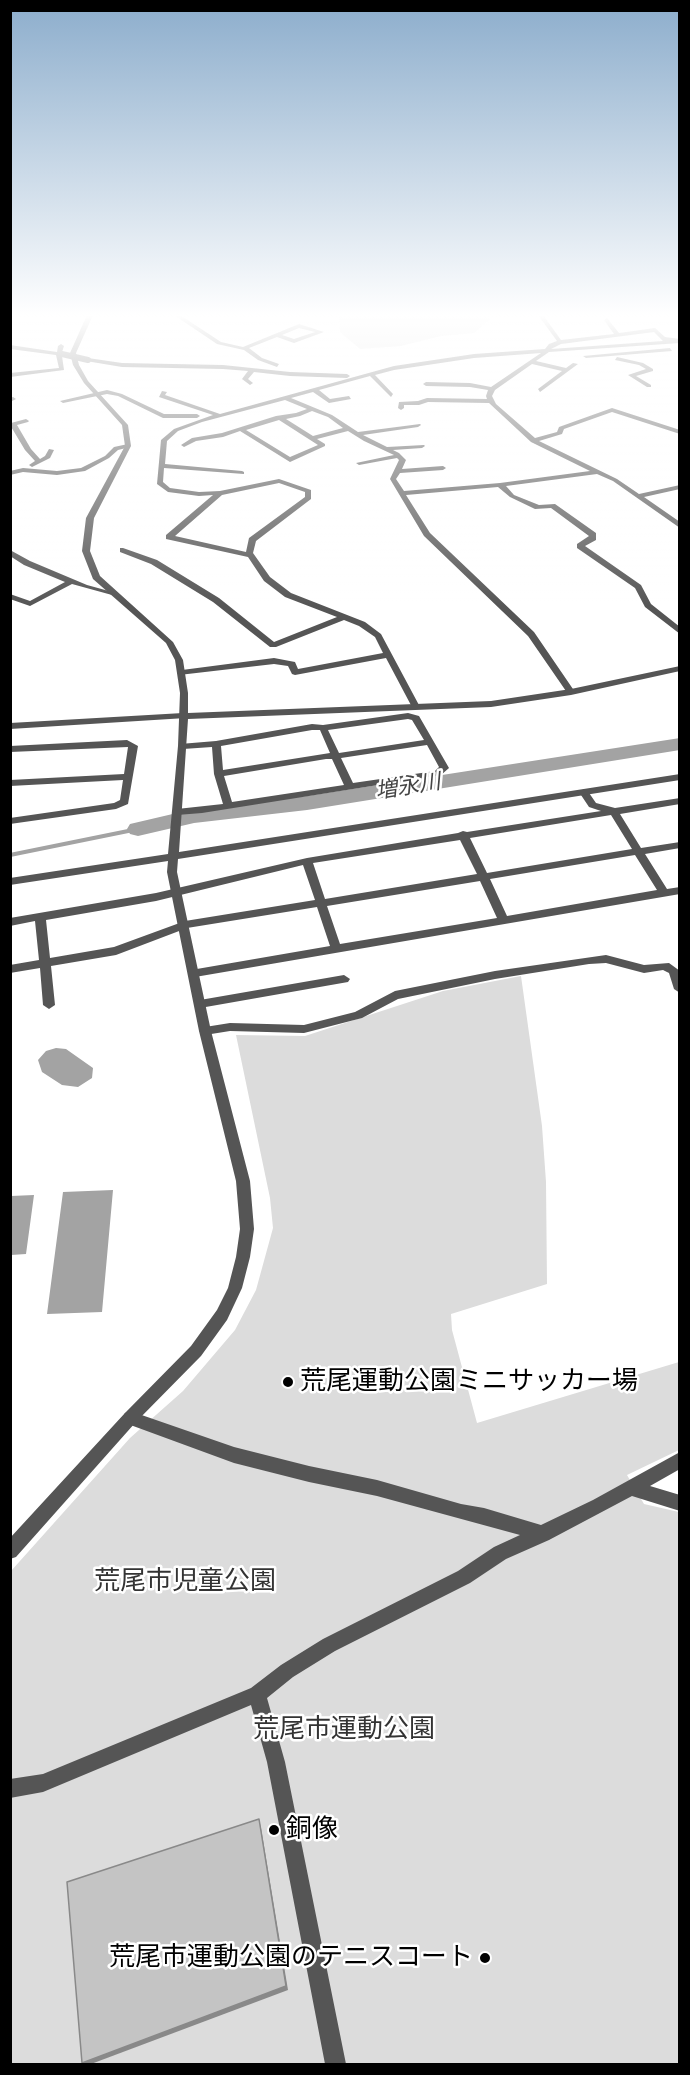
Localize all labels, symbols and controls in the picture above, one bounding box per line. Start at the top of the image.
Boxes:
water label: 増永川 [373,769,443,805]
place label: 荒尾運動公園ミニサッカー場 [300,1366,638,1398]
marker: 荒尾運動公園ミニサッカー場 [281,1375,295,1389]
park label: 荒尾市児童公園 [94,1566,276,1598]
park label: 荒尾市運動公園 [253,1714,435,1746]
place label: 銅像 [286,1814,338,1846]
marker: 銅像 [267,1823,281,1837]
place label: 荒尾市運動公園のテニスコート [109,1942,473,1974]
marker: 荒尾市運動公園のテニスコート [478,1951,492,1965]

